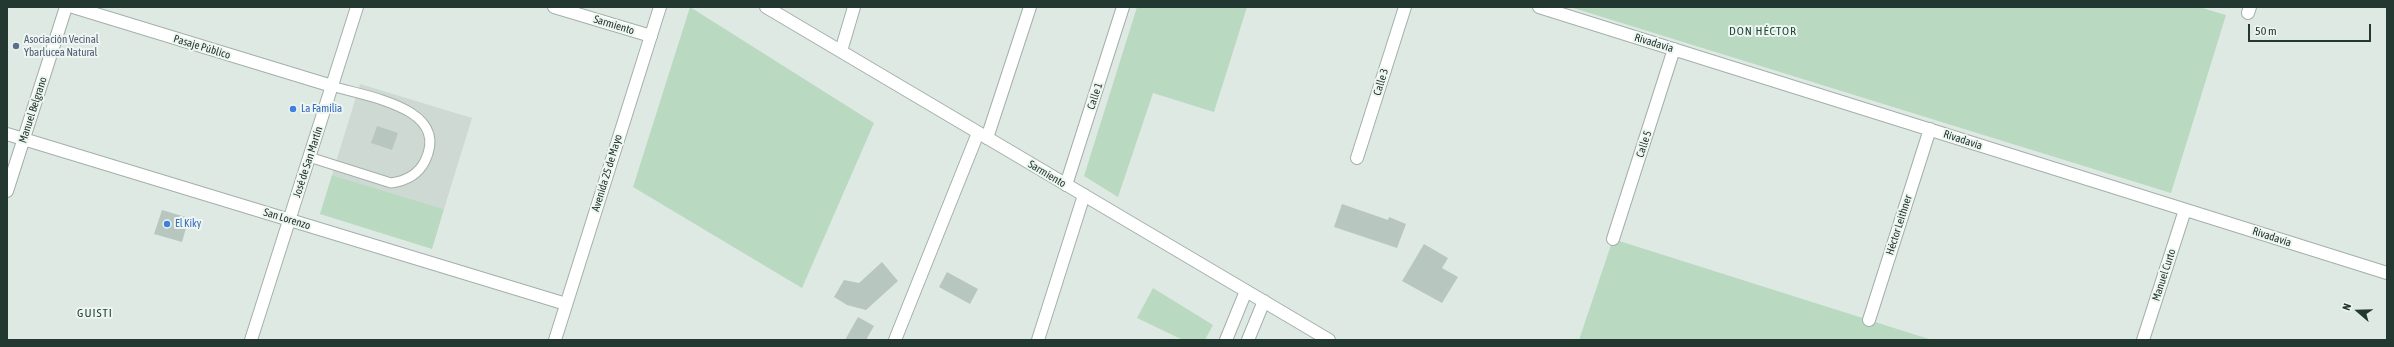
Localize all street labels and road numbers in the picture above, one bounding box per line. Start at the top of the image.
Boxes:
street label: Sarmiento [592,13,636,37]
street label: Rivadavia [1633,31,1675,55]
street label: Pasaje Público [172,32,232,62]
street label: Calle 3 [1371,67,1391,97]
street label: Manuel Belgrano [16,75,50,145]
street label: Calle 1 [1084,81,1106,111]
street label: José de San Martín [290,125,326,199]
street label: Rivadavia [1942,128,1984,152]
street label: Calle 5 [1633,129,1655,159]
street label: Avenida 25 de Mayo [589,133,625,213]
street label: Sarmiento [1026,158,1068,190]
street label: Héctor Leithner [1883,193,1915,257]
street label: San Lorenzo [262,206,312,232]
street label: Rivadavia [2251,225,2293,249]
street label: Manuel Curto [2149,247,2179,303]

